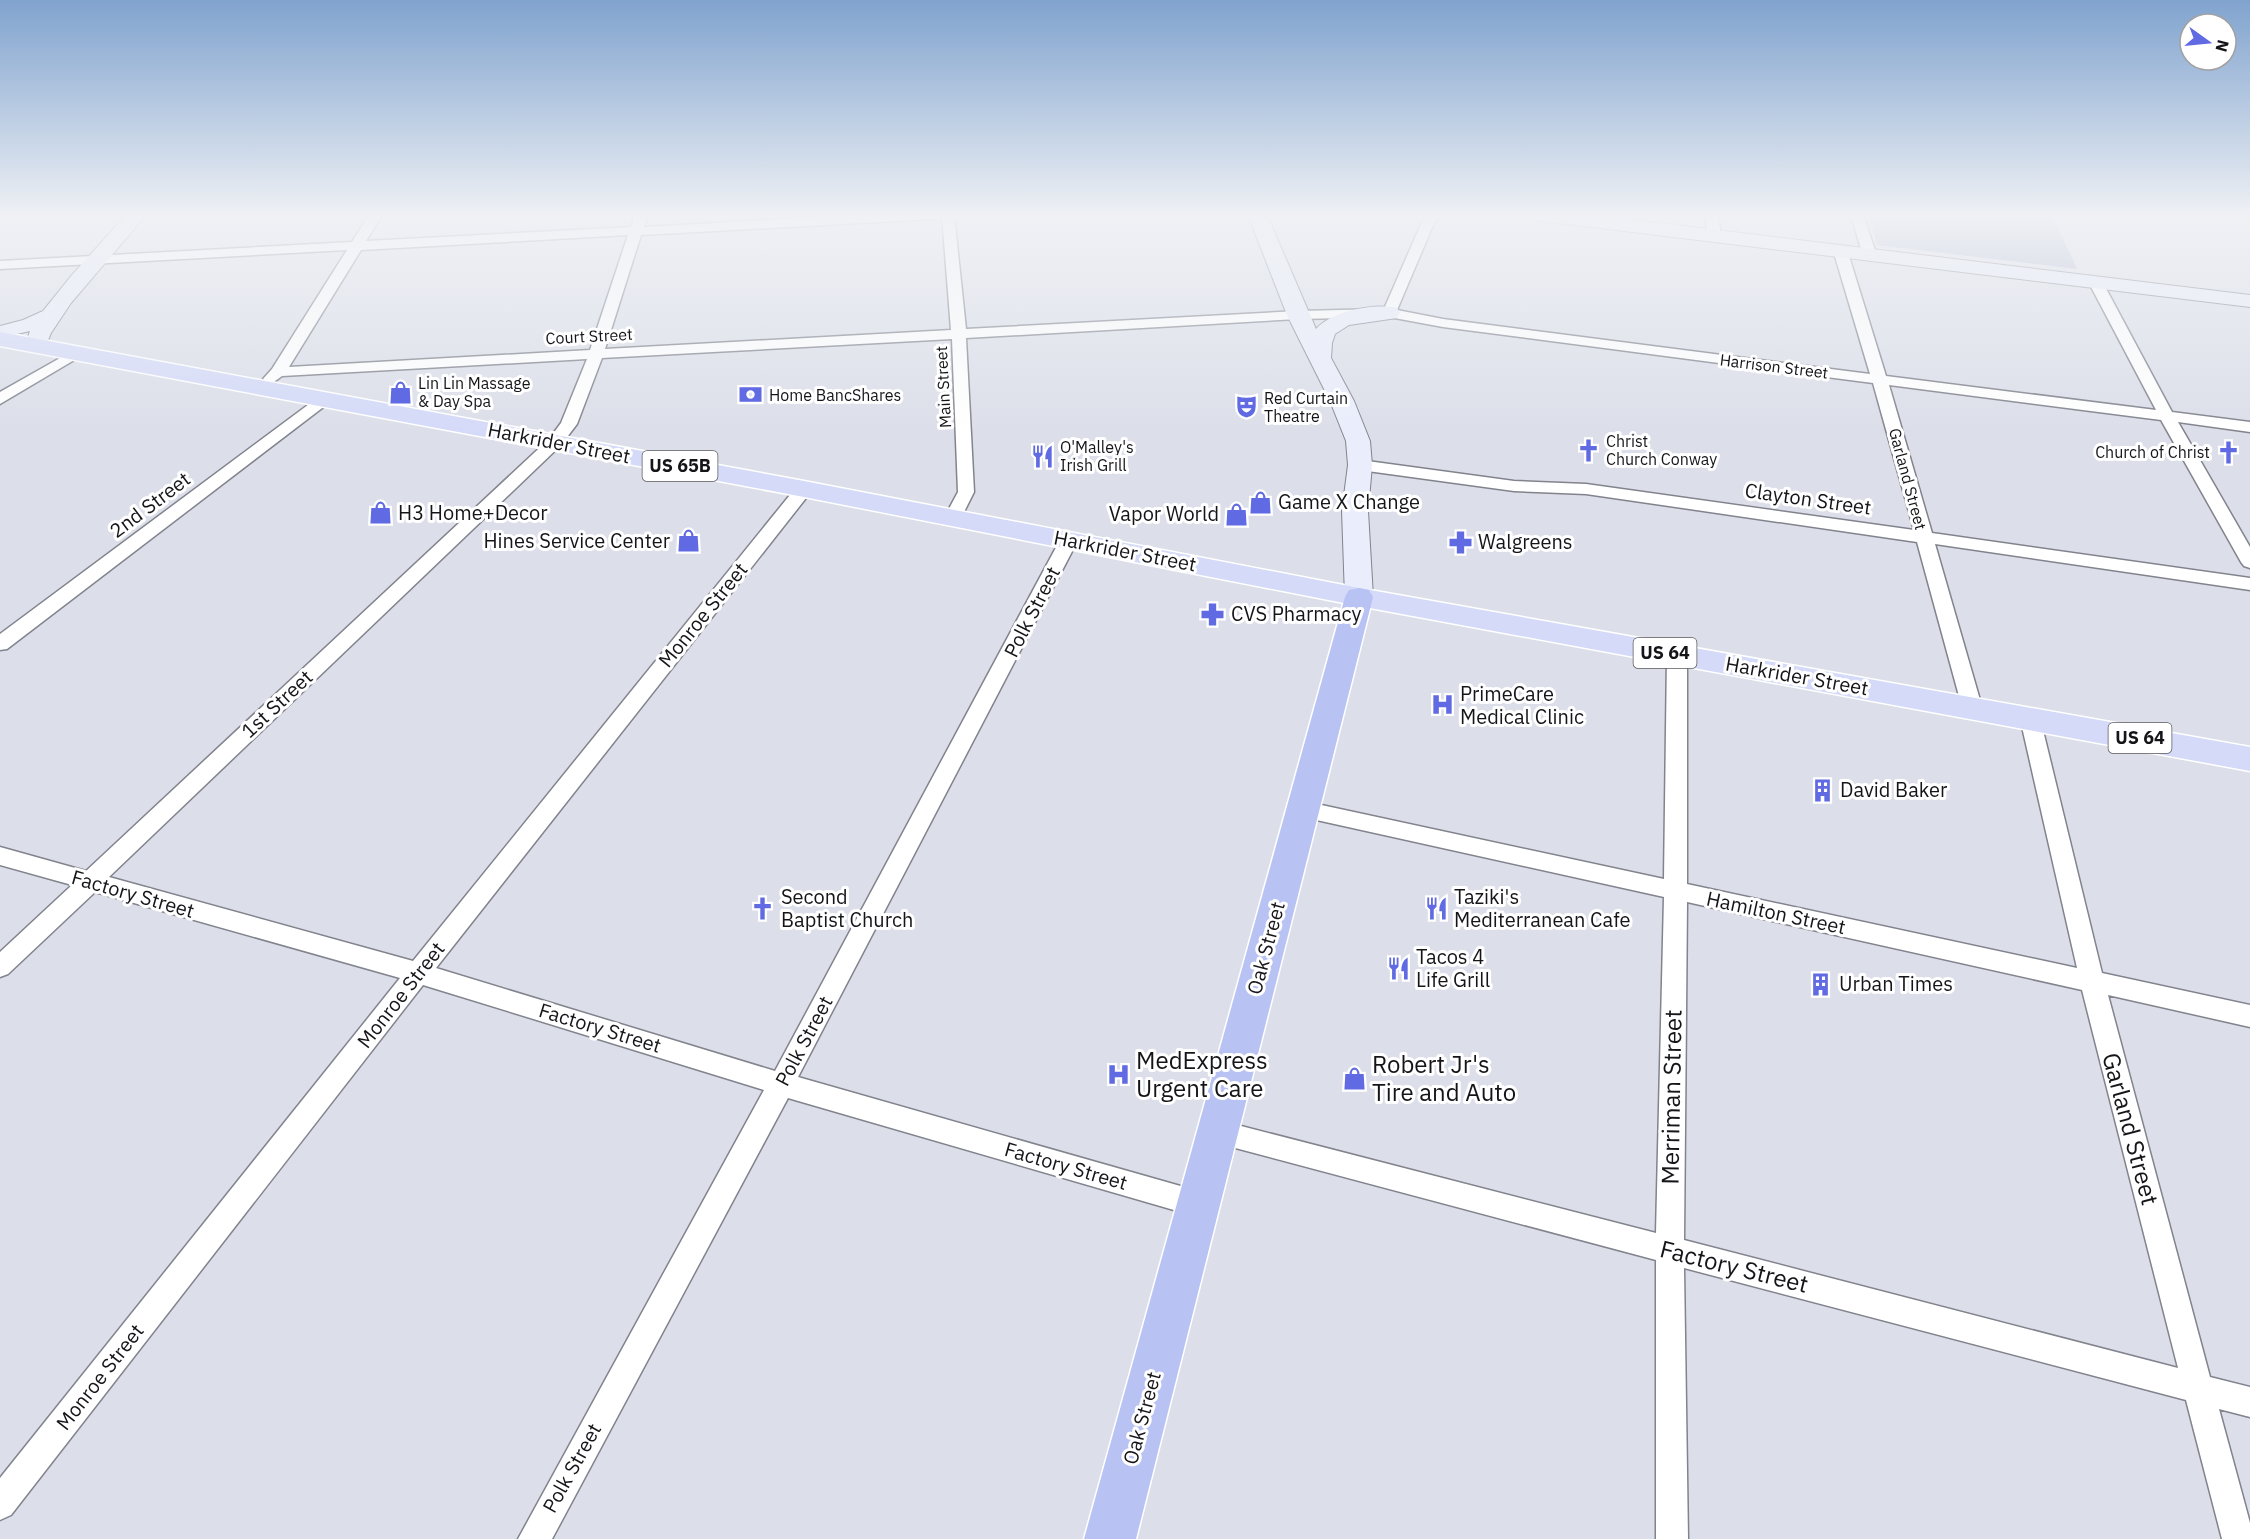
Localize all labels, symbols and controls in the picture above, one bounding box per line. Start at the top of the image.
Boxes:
north arrow [2178,12,2238,72]
text: N [2211,38,2234,54]
street label: Court Street [545,324,633,348]
street label: Main Street [931,345,955,429]
street label: Harrison Street [1719,349,1829,383]
place label: Lin Lin Massage & Day Spa [418,373,531,411]
shop icon: Lin Lin Massage & Day Spa [387,379,413,405]
bank icon: Home BancShares [738,382,764,408]
place label: Home BancShares [769,385,901,405]
place label: Red Curtain Theatre [1264,388,1348,426]
theatre icon: Red Curtain Theatre [1233,394,1259,420]
street label: Harkrider Street [486,415,633,470]
street label: Garland Street [1885,426,1931,532]
place label: Christ Church Conway [1606,431,1717,469]
place label: O'Malley's Irish Grill [1060,437,1134,475]
church icon: Christ Church Conway [1575,437,1601,463]
church icon: Church of Christ [2215,439,2241,465]
place label: Church of Christ [2095,442,2210,462]
restaurant icon: O'Malley's Irish Grill [1029,443,1055,469]
road number: US 65B [642,451,718,481]
street label: 2nd Street [104,465,196,544]
street label: Clayton Street [1743,476,1873,521]
place label: Game X Change [1278,488,1420,515]
shop icon: Game X Change [1247,489,1273,515]
place label: H3 Home+Decor [398,499,548,526]
shop icon: H3 Home+Decor [367,500,393,526]
place label: Vapor World [1109,500,1219,527]
shop icon: Vapor World [1224,501,1250,527]
street label: Harkrider Street [1052,523,1199,578]
place label: Hines Service Center [483,527,670,554]
shop icon: Hines Service Center [675,528,701,554]
place label: Walgreens [1478,528,1573,555]
pharmacy icon: Walgreens [1447,529,1473,555]
street label: Monroe Street [652,557,753,673]
street label: Polk Street [997,562,1066,662]
place label: CVS Pharmacy [1231,600,1361,627]
pharmacy icon: CVS Pharmacy [1200,601,1226,627]
road number: US 64 [1634,638,1696,668]
street label: Harkrider Street [1724,650,1871,701]
street label: 1st Street [235,664,318,744]
place label: PrimeCare Medical Clinic [1460,680,1584,730]
hospital icon: PrimeCare Medical Clinic [1429,692,1455,718]
road number: US 64 [2108,723,2172,753]
place label: David Baker [1840,776,1947,803]
building icon: David Baker [1809,777,1835,803]
street label: Factory Street [69,863,198,924]
place label: Second Baptist Church [781,883,913,933]
place label: Taziki's Mediterranean Cafe [1454,883,1631,933]
street label: Hamilton Street [1704,885,1848,940]
church icon: Second Baptist Church [750,895,776,921]
restaurant icon: Taziki's Mediterranean Cafe [1423,895,1449,921]
street label: Oak Street [1240,899,1291,997]
street label: Monroe Street [351,936,451,1053]
place label: Tacos 4 Life Grill [1416,943,1490,993]
restaurant icon: Tacos 4 Life Grill [1385,955,1411,981]
place label: Urban Times [1839,970,1953,997]
building icon: Urban Times [1808,971,1834,997]
street label: Polk Street [769,991,839,1091]
street label: Factory Street [536,996,665,1059]
street label: Merriman Street [1653,1009,1689,1185]
place label: MedExpress Urgent Care [1136,1044,1268,1104]
place label: Robert Jr's Tire and Auto [1372,1048,1516,1108]
street label: Garland Street [2095,1049,2167,1209]
hospital icon: MedExpress Urgent Care [1105,1062,1131,1088]
shop icon: Robert Jr's Tire and Auto [1341,1066,1367,1092]
street label: Factory Street [1002,1135,1131,1196]
street label: Factory Street [1657,1232,1812,1300]
street label: Monroe Street [50,1318,150,1435]
street label: Oak Street [1116,1369,1167,1467]
street label: Polk Street [536,1418,607,1517]

